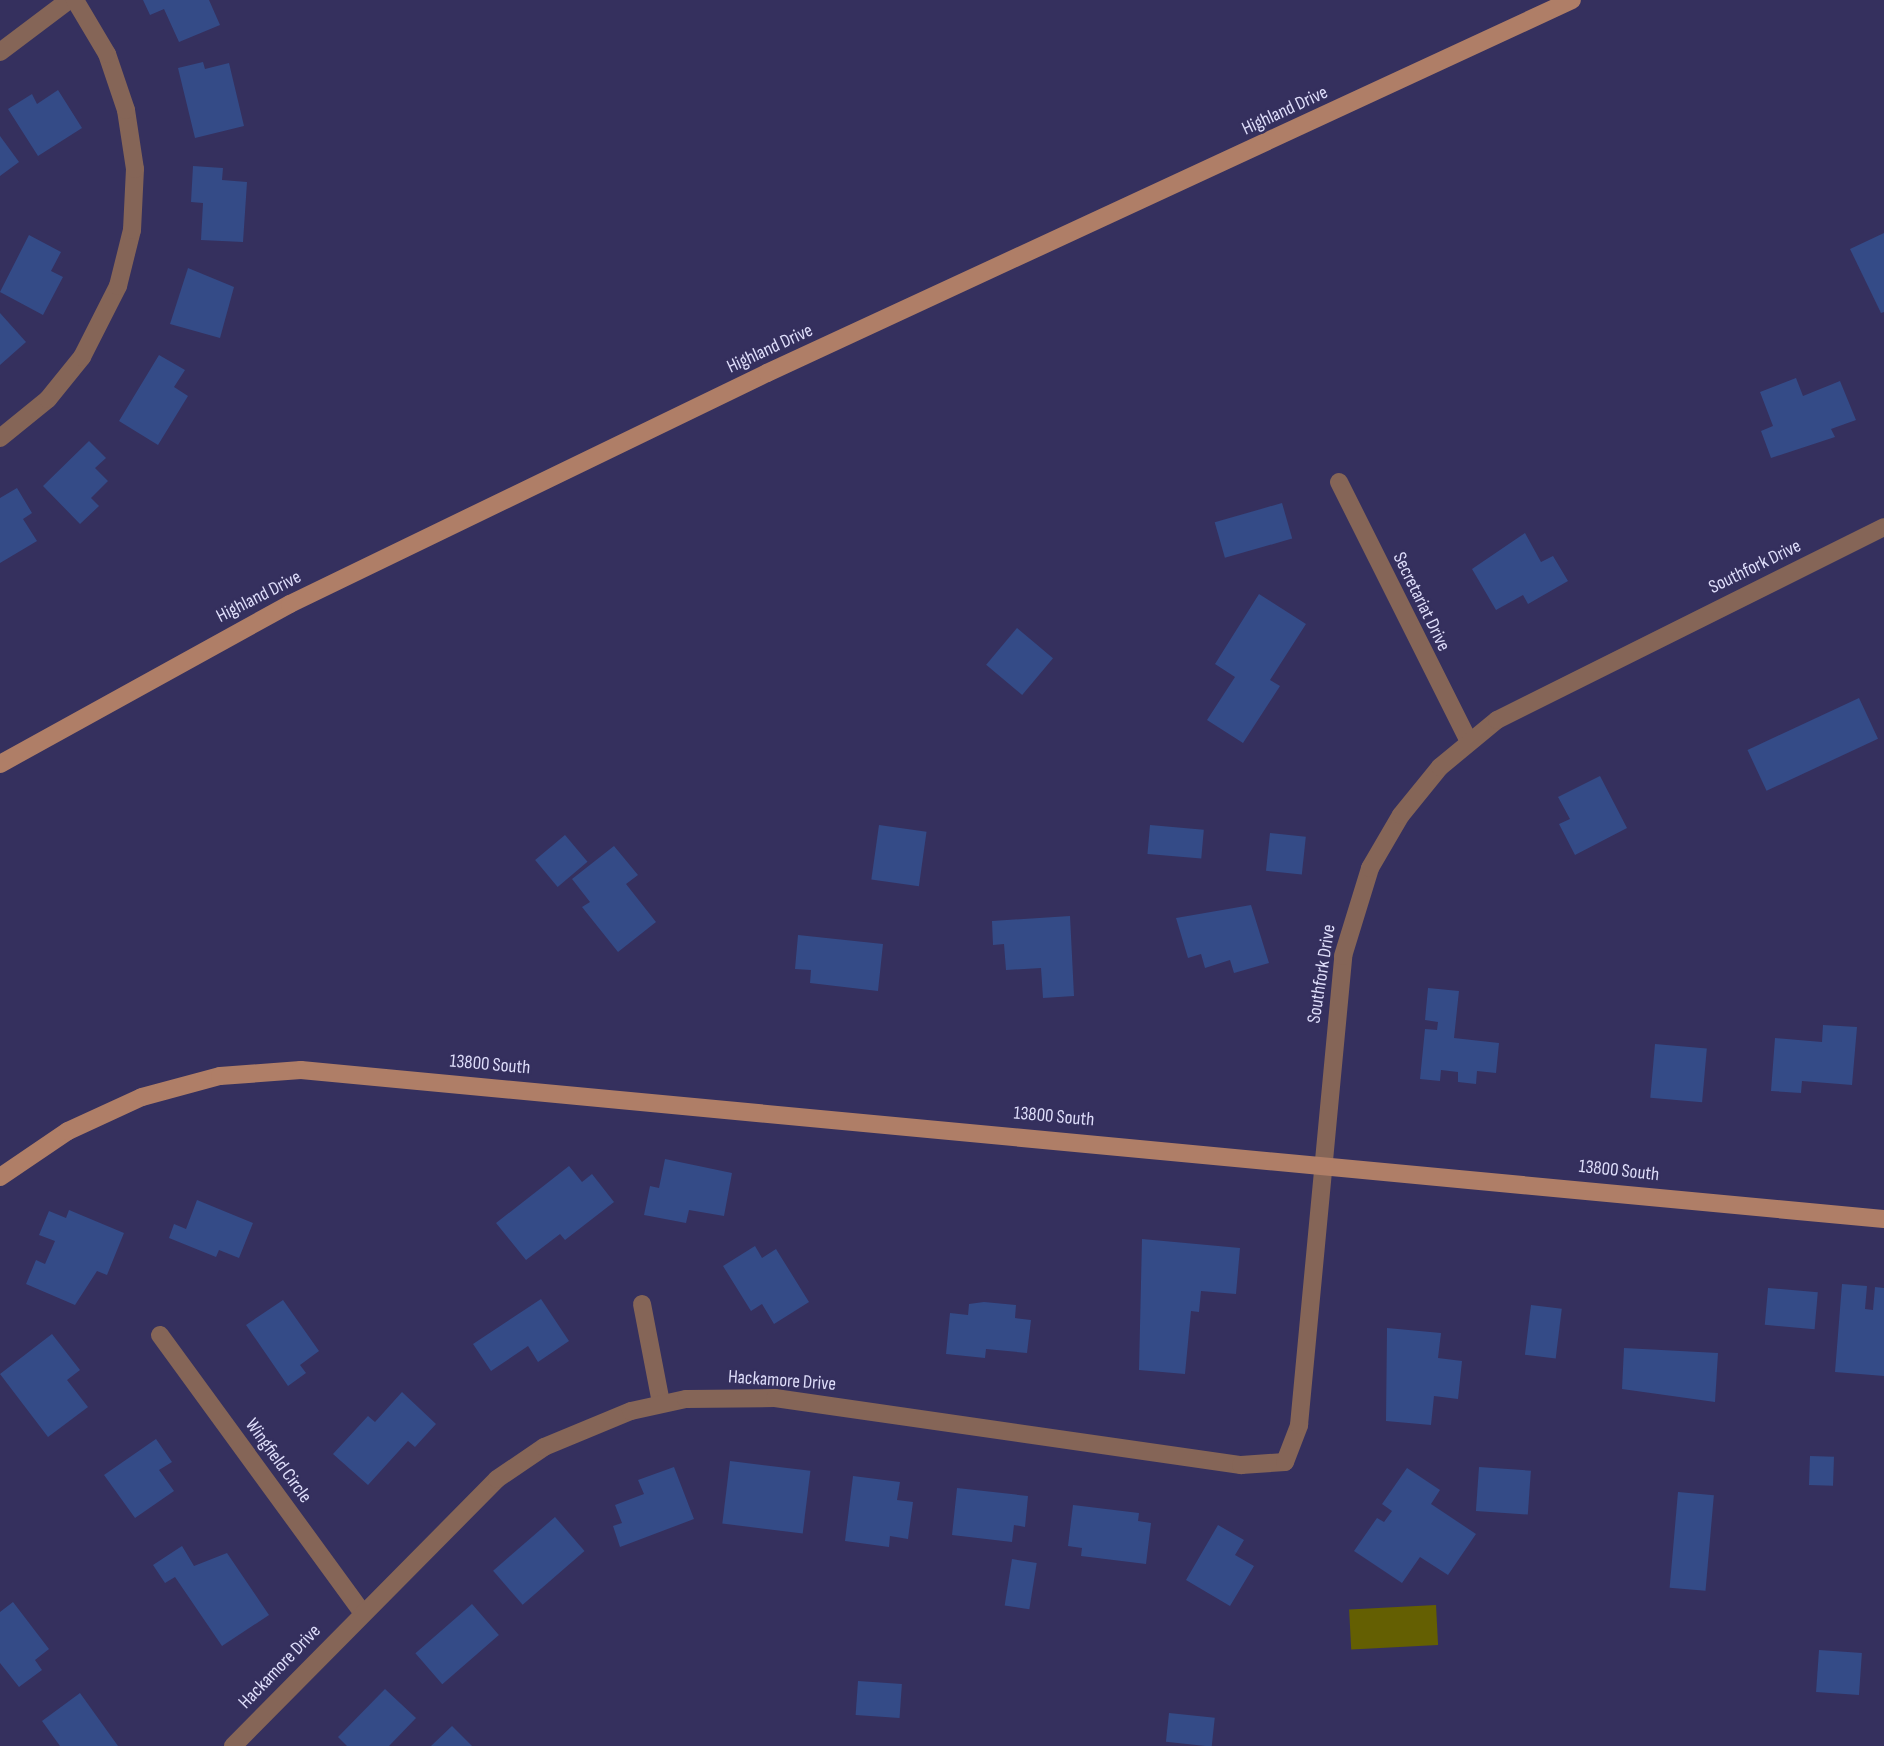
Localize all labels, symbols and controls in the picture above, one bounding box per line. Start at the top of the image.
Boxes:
street label: Highland Drive [1238,81,1332,141]
street label: Highland Drive [723,319,817,379]
street label: Southfork Drive [1705,535,1805,599]
street label: Secretariat Drive [1387,549,1455,655]
street label: Highland Drive [213,566,305,628]
street label: Southfork Drive [1303,923,1341,1025]
street label: 13800 South [449,1050,531,1080]
street label: 13800 South [1013,1102,1095,1132]
street label: 13800 South [1578,1155,1660,1187]
street label: Hackamore Drive [727,1366,837,1396]
street label: Wingfield Circle [240,1414,316,1508]
street label: Hackamore Drive [234,1620,326,1714]

